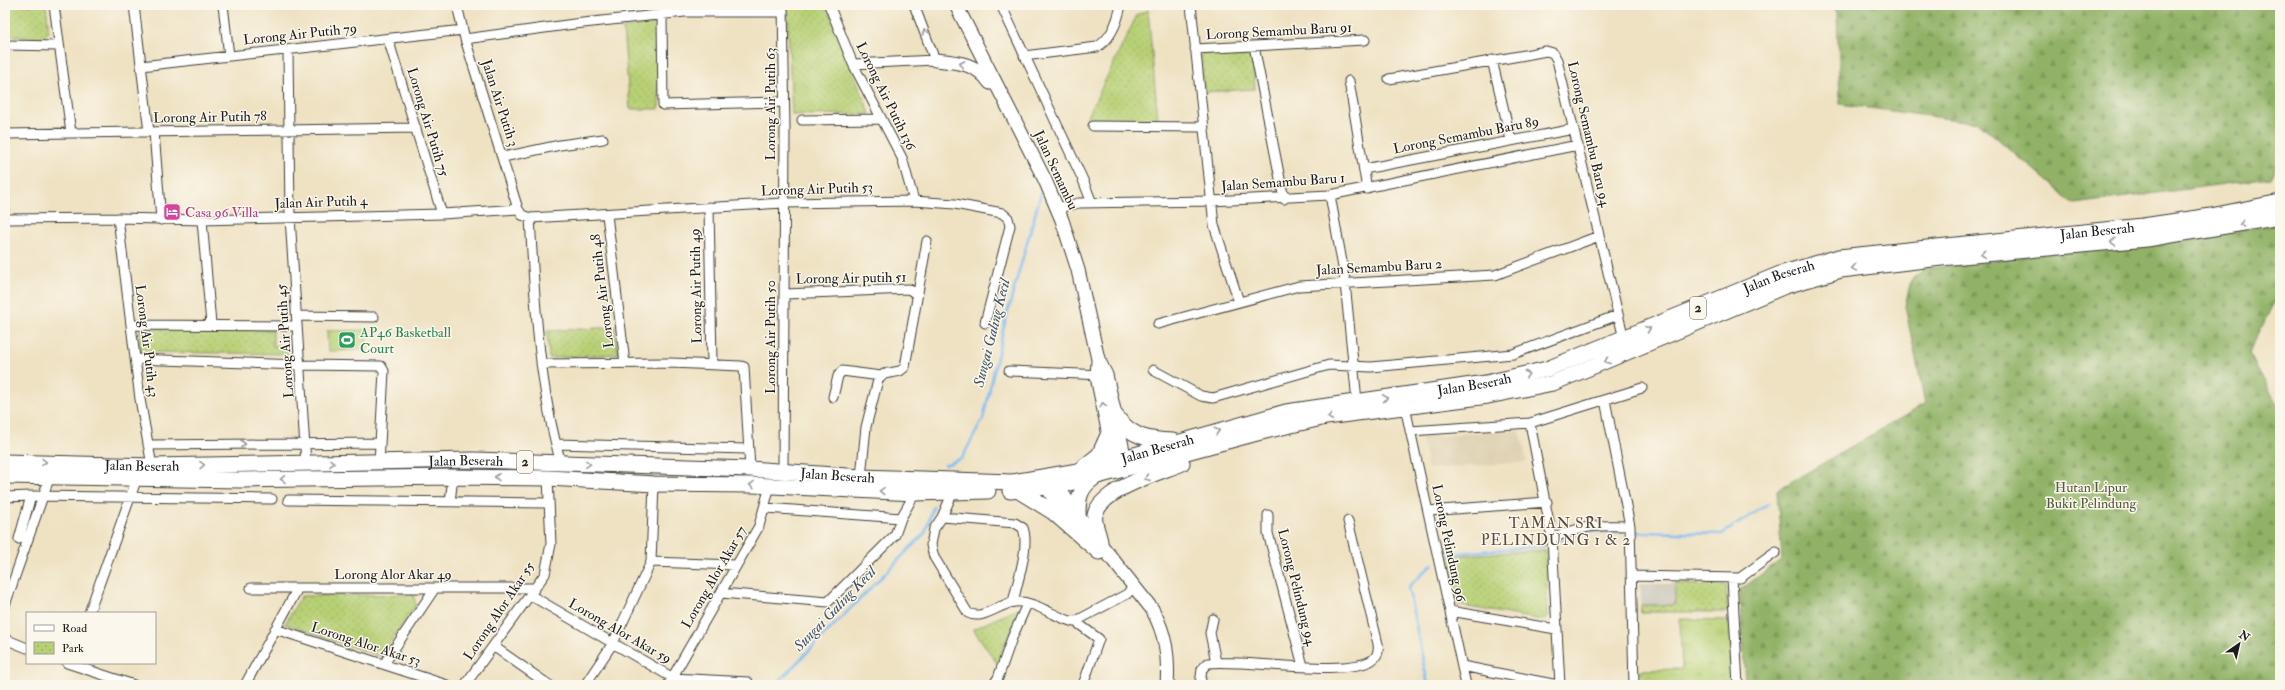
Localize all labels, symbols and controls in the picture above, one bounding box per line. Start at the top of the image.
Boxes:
street label: Lorong Semambu Baru 91 [1205,19,1353,43]
street label: Lorong Air Putih 79 [242,20,358,48]
one-way arrow [921,29,929,36]
street label: Lorong Air Putih 136 [852,39,920,154]
street label: Lorong Air Putih 63 [762,47,779,161]
street label: Jalan Air Putih 3 [478,56,522,149]
street label: Lorong Semambu Baru 94 [1564,59,1614,210]
one-way arrow [959,60,965,68]
street label: Lorong Air Putih 75 [403,65,453,179]
street label: Lorong Air Putih 78 [153,108,267,126]
street label: Lorong Semambu Baru 89 [1392,113,1540,157]
street label: Jalan Semambu [1030,127,1082,212]
street label: Jalan Semambu Baru 1 [1220,169,1345,195]
street label: Lorong Air Putih 53 [761,179,873,199]
street label: Jalan Air Putih 4 [273,192,369,212]
hotel icon: Casa 96 Villa [162,202,182,222]
place label: Casa 96 Villa [185,204,258,221]
street label: Jalan Beserah [2058,218,2136,243]
one-way arrow [2238,220,2245,228]
street label: Lorong Air Putih 49 [686,228,706,344]
street label: Lorong Air Putih 48 [587,233,617,349]
one-way arrow [2110,238,2116,247]
one-way arrow [1980,249,1986,258]
street label: Jalan Semambu Baru 2 [1315,255,1442,279]
street label: Jalan Beserah [1739,256,1817,297]
one-way arrow [1851,263,1857,272]
street label: Lorong Air putih 51 [796,269,906,288]
water label: Sungai Galing Kecil [969,275,1015,390]
street label: Lorong Air Putih 50 [762,280,779,394]
street label: Lorong Air Putih 45 [272,283,297,399]
street label: Lorong Air Putih 43 [132,284,162,398]
road number: 2 [1690,297,1706,319]
place label: AP46 Basketball Court [359,324,451,357]
one-way arrow [1644,326,1652,334]
sports icon: AP46 Basketball Court [337,330,357,350]
one-way arrow [1604,357,1611,365]
street label: Jalan Beserah [1435,369,1513,399]
one-way arrow [1523,370,1530,379]
one-way arrow [1382,394,1388,403]
one-way arrow [1099,402,1107,408]
one-way arrow [1327,412,1333,421]
one-way arrow [1213,428,1220,436]
street label: Jalan Beserah [1118,430,1196,467]
one-way arrow [240,440,246,448]
street label: Jalan Beserah [427,451,504,469]
road number: 2 [517,451,533,473]
street label: Jalan Beserah [103,456,180,475]
one-way arrow [41,458,47,467]
one-way arrow [329,459,335,467]
one-way arrow [585,459,591,468]
one-way arrow [199,461,205,469]
street label: Jalan Beserah [799,464,876,486]
one-way arrow [494,473,500,482]
one-way arrow [1144,473,1151,481]
one-way arrow [280,475,286,483]
park label: Hutan Lipur Bukit Pelindung [2046,479,2137,512]
one-way arrow [749,481,755,489]
street label: Lorong Pelindung 96 [1428,483,1470,604]
one-way arrow [879,487,885,496]
district label: TAMAN SRI PELINDUNG 1 & 2 [1481,514,1631,550]
street label: Lorong Alor Akar 57 [678,522,750,631]
street label: Lorong Pelindung 94 [1274,527,1320,649]
street label: Lorong Alor Akar 55 [460,558,539,663]
water label: Sungai Galing Kecil [789,561,881,656]
street label: Lorong Alor Akar 49 [334,566,452,583]
street label: Lorong Alor Akar 59 [566,595,674,667]
legend [26,612,156,664]
street label: Lorong Alor Akar 53 [309,618,423,670]
text: Road [62,621,87,636]
north arrow [2219,624,2259,664]
text: N [2236,627,2253,645]
text: Park [62,641,84,656]

